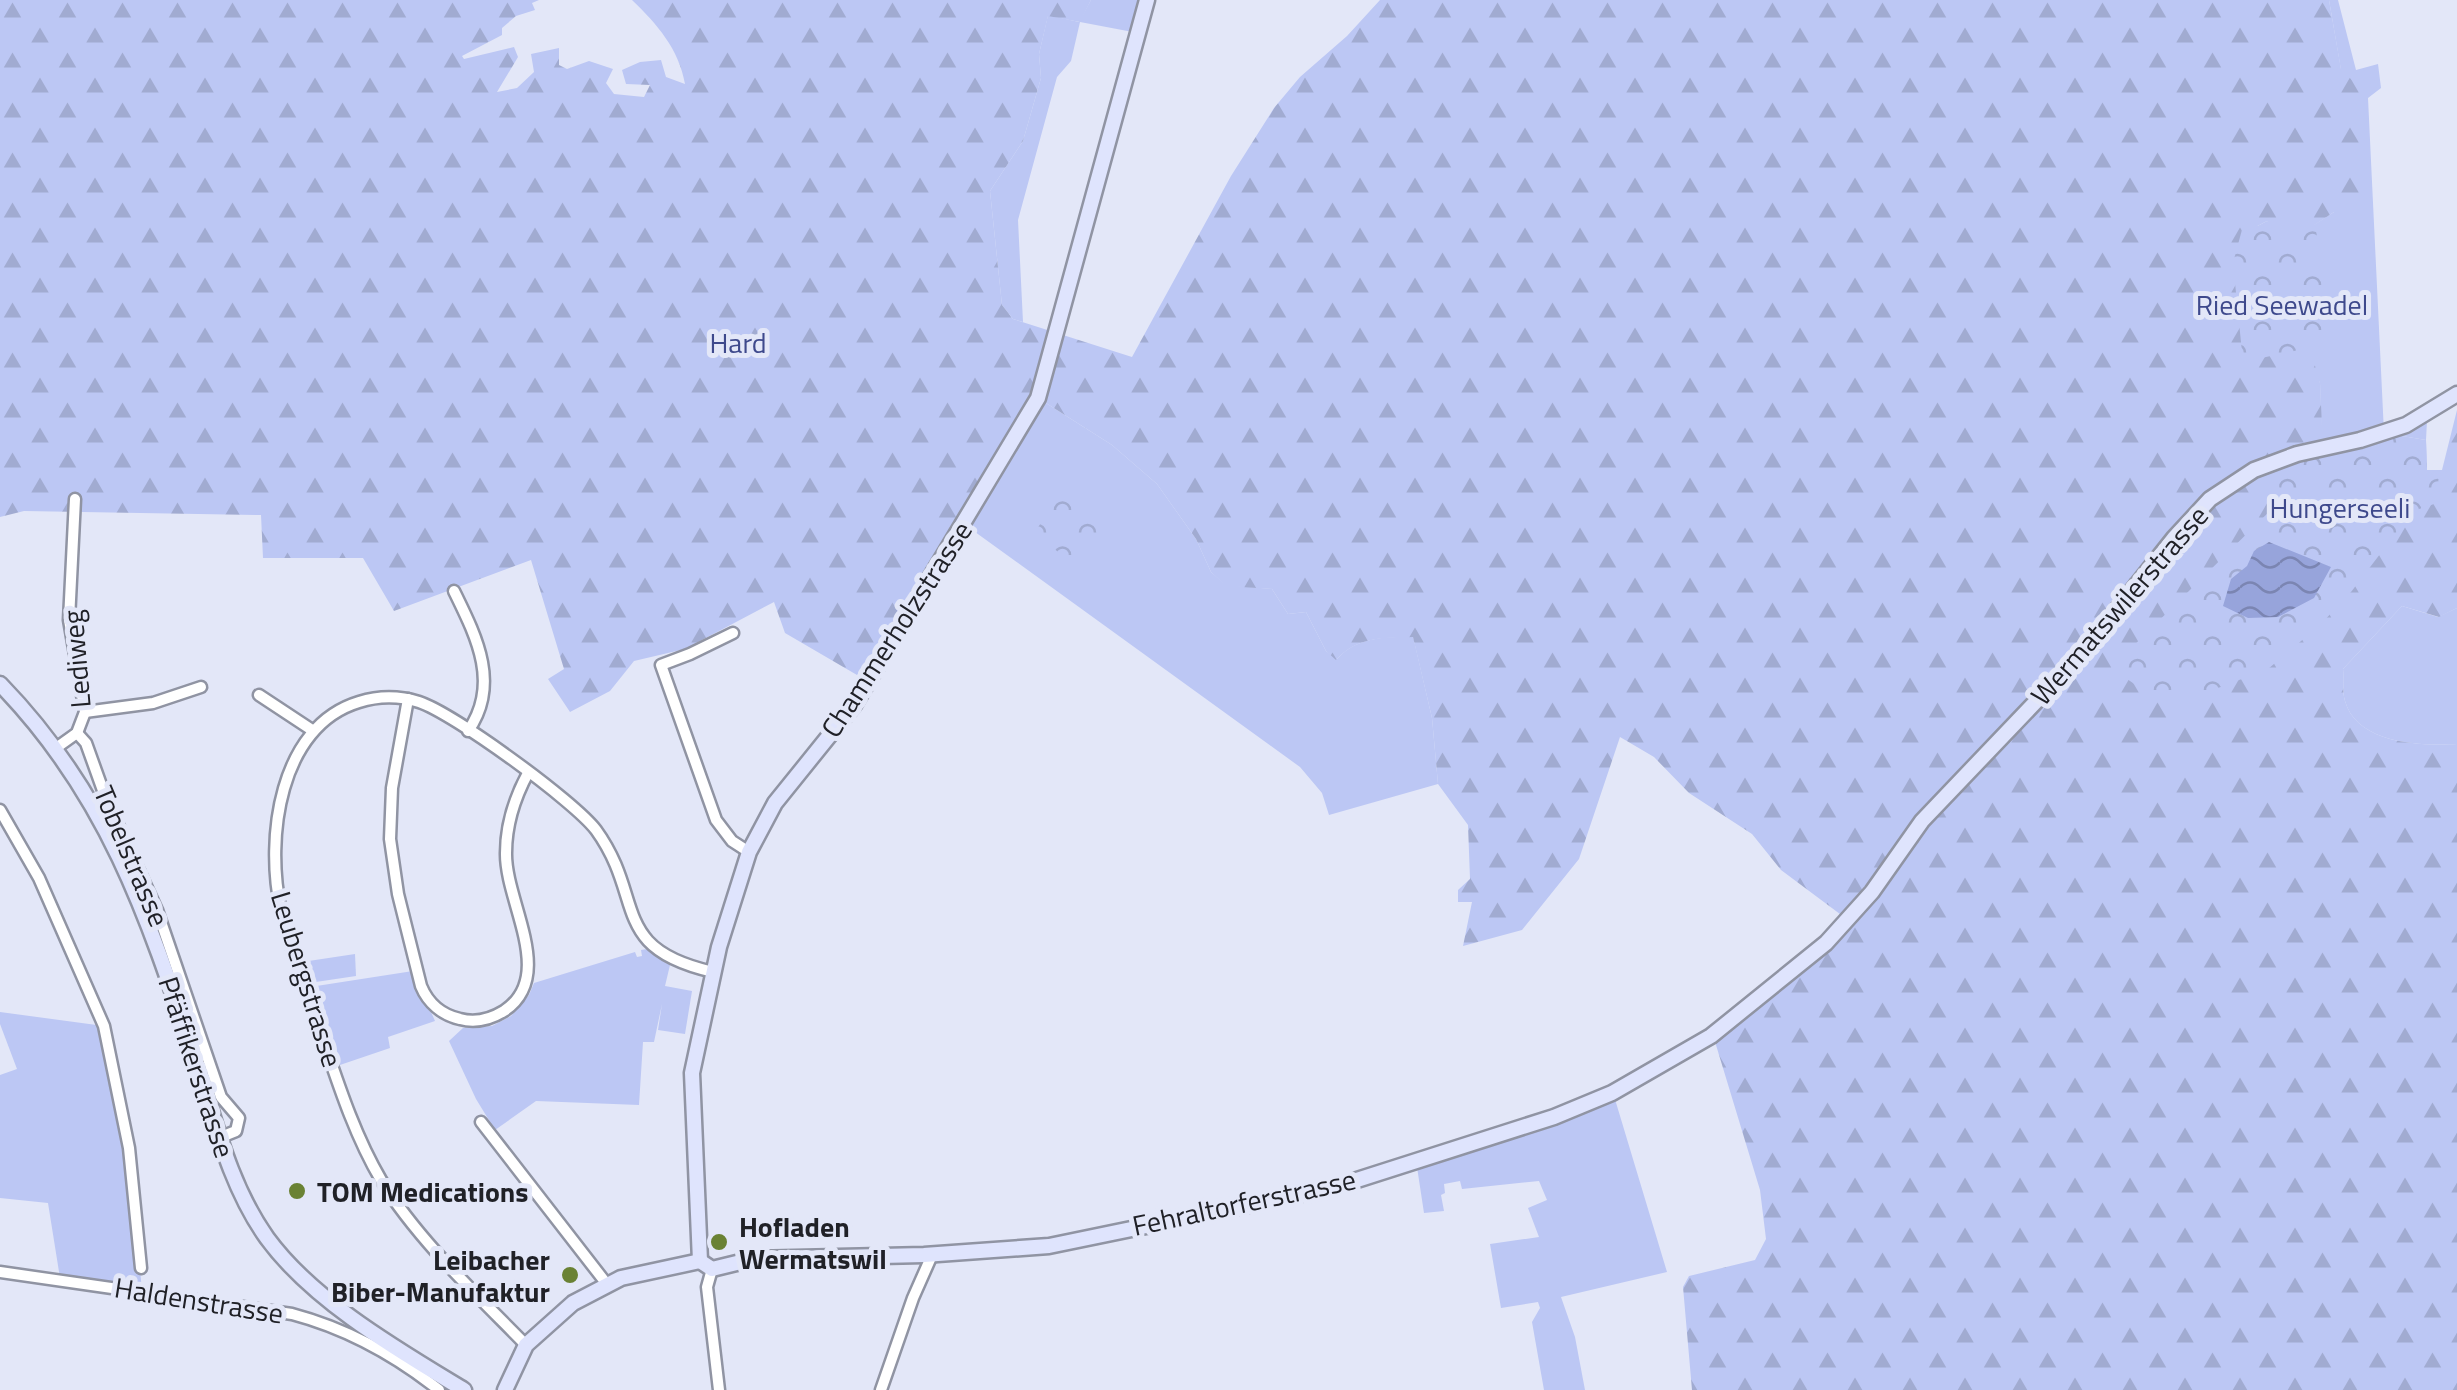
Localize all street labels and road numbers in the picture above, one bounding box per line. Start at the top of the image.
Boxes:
street label: Wermatswilerstrasse [2020,496,2218,714]
street label: Chammerholzstrasse [810,512,982,746]
street label: Lediweg [50,608,102,710]
street label: Tobelstrasse [83,779,181,933]
street label: Leubergstrasse [260,886,354,1072]
street label: Pfäffikerstrasse [147,971,247,1163]
street label: Fehraltorferstrasse [1128,1157,1360,1247]
street label: Haldenstrasse [112,1265,286,1335]

